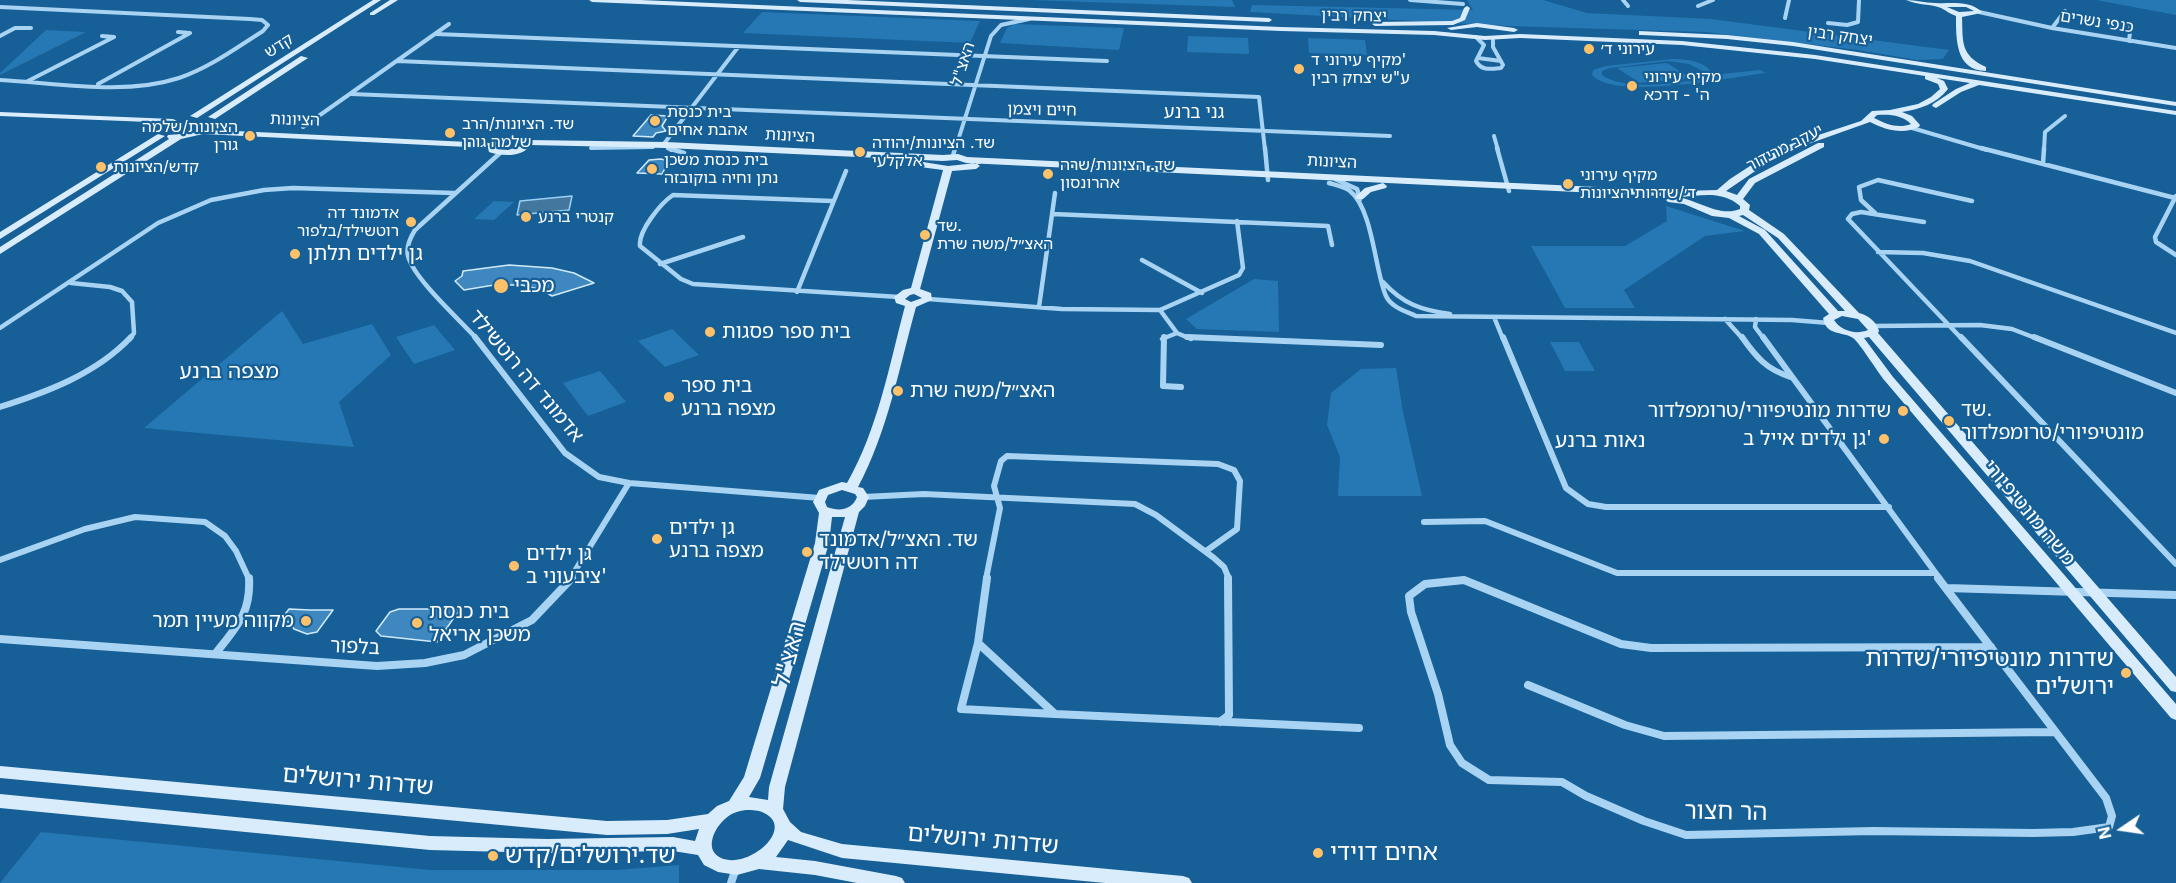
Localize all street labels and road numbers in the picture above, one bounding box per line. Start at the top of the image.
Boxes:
street label: יצחק רבין [1321,6,1387,26]
street label: כנפי נשרים [2059,7,2135,37]
street label: יצחק רבין [1806,22,1874,50]
street label: קדש [261,30,297,62]
street label: האצ"ל [947,40,979,88]
street label: חיים ויצמן [1007,100,1077,120]
street label: הציונות [270,110,320,130]
street label: יעקב מרידור [1744,121,1826,175]
street label: הציונות [765,125,815,147]
street label: הציונות [1307,151,1357,173]
street label: אדמונד דה רוטשילד [464,305,588,447]
street label: משה מונטיפיורי [1978,455,2080,571]
street label: האצ"ל [767,618,813,690]
street label: בלפור [329,634,381,660]
street label: שדרות ירושלים [281,760,435,802]
street label: הר חצור [1684,797,1768,827]
street label: שדרות ירושלים [906,819,1060,861]

